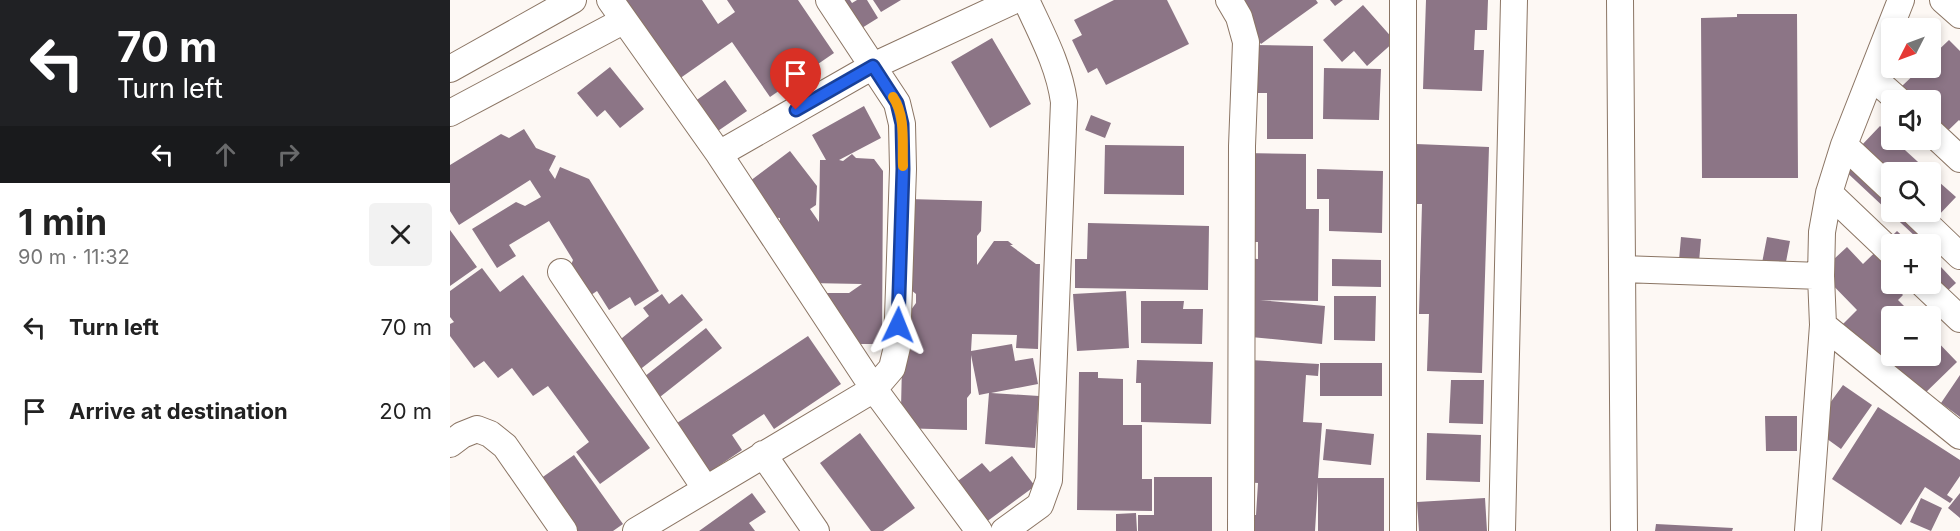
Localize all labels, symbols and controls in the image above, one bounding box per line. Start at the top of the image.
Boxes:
north arrow [1881,18,1941,78]
map controls [1881,18,1941,366]
text: 70 m [117,21,217,72]
icon: left [18,24,96,102]
pin [770,48,821,110]
icon: arrive [779,57,812,90]
text: Turn left [117,72,223,105]
button: sound [1881,90,1941,150]
icon: left [146,138,179,171]
icon: ahead [209,138,242,171]
icon: right [272,138,305,171]
button: search [1881,162,1941,222]
text: 1 min [18,200,107,244]
button: close [369,203,432,266]
button: + [1881,234,1941,294]
text: 90 m · 11:32 [18,245,130,269]
position arrow [866,293,930,357]
button: − [1881,306,1941,366]
icon: left [18,311,51,344]
text: Turn left [69,314,159,340]
text: 70 m [381,314,432,340]
icon: arrive [18,395,51,428]
text: Arrive at destination [69,398,288,424]
text: 20 m [379,398,432,424]

